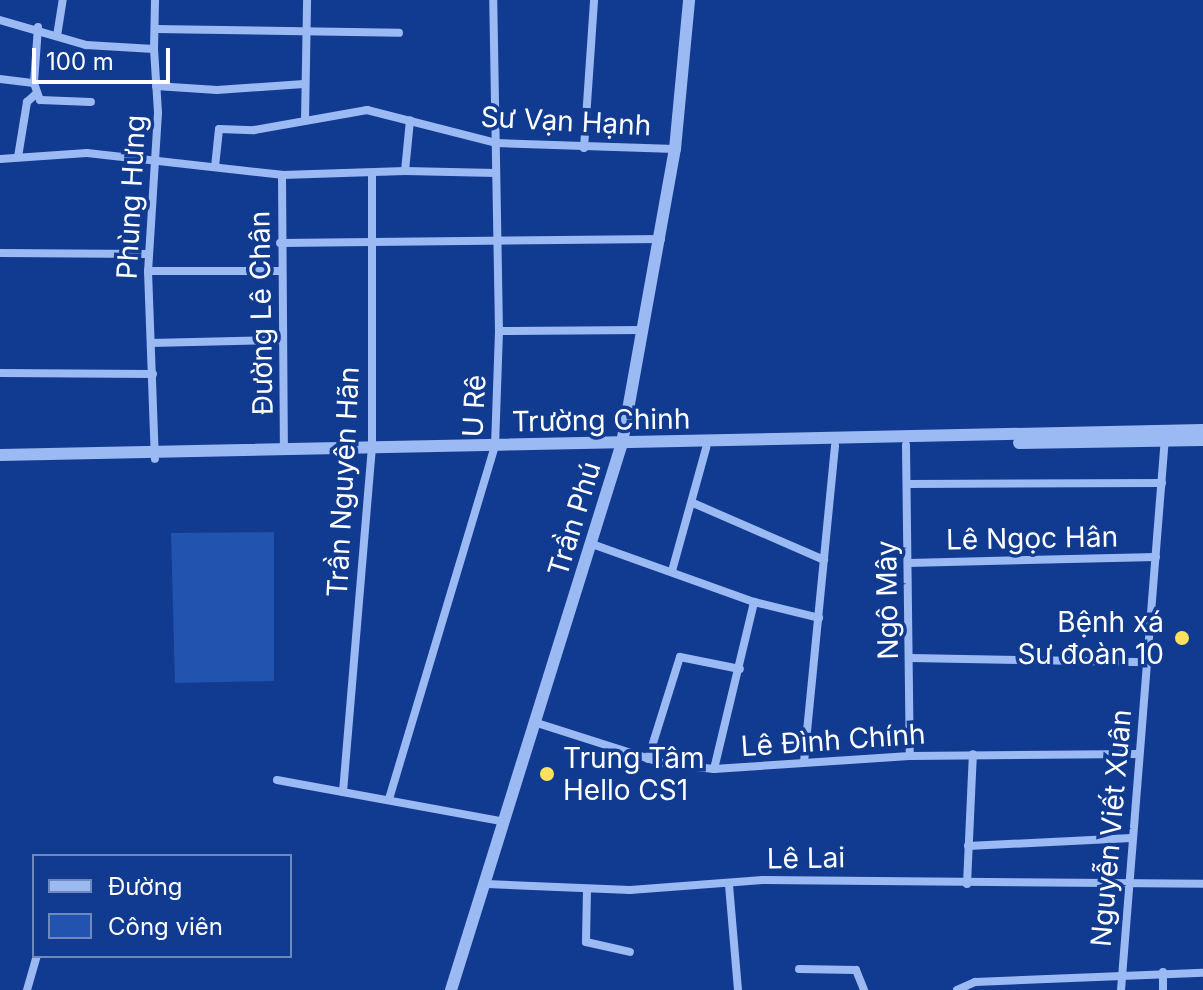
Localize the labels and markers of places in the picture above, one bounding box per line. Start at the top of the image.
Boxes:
place label: Bệnh xá Sư đoàn 10 [1017,605,1164,671]
marker: Bệnh xá Sư đoàn 10 [1171,627,1193,649]
place label: Trung Tâm Hello CS1 [563,741,704,807]
marker: Trung Tâm Hello CS1 [538,765,556,783]

